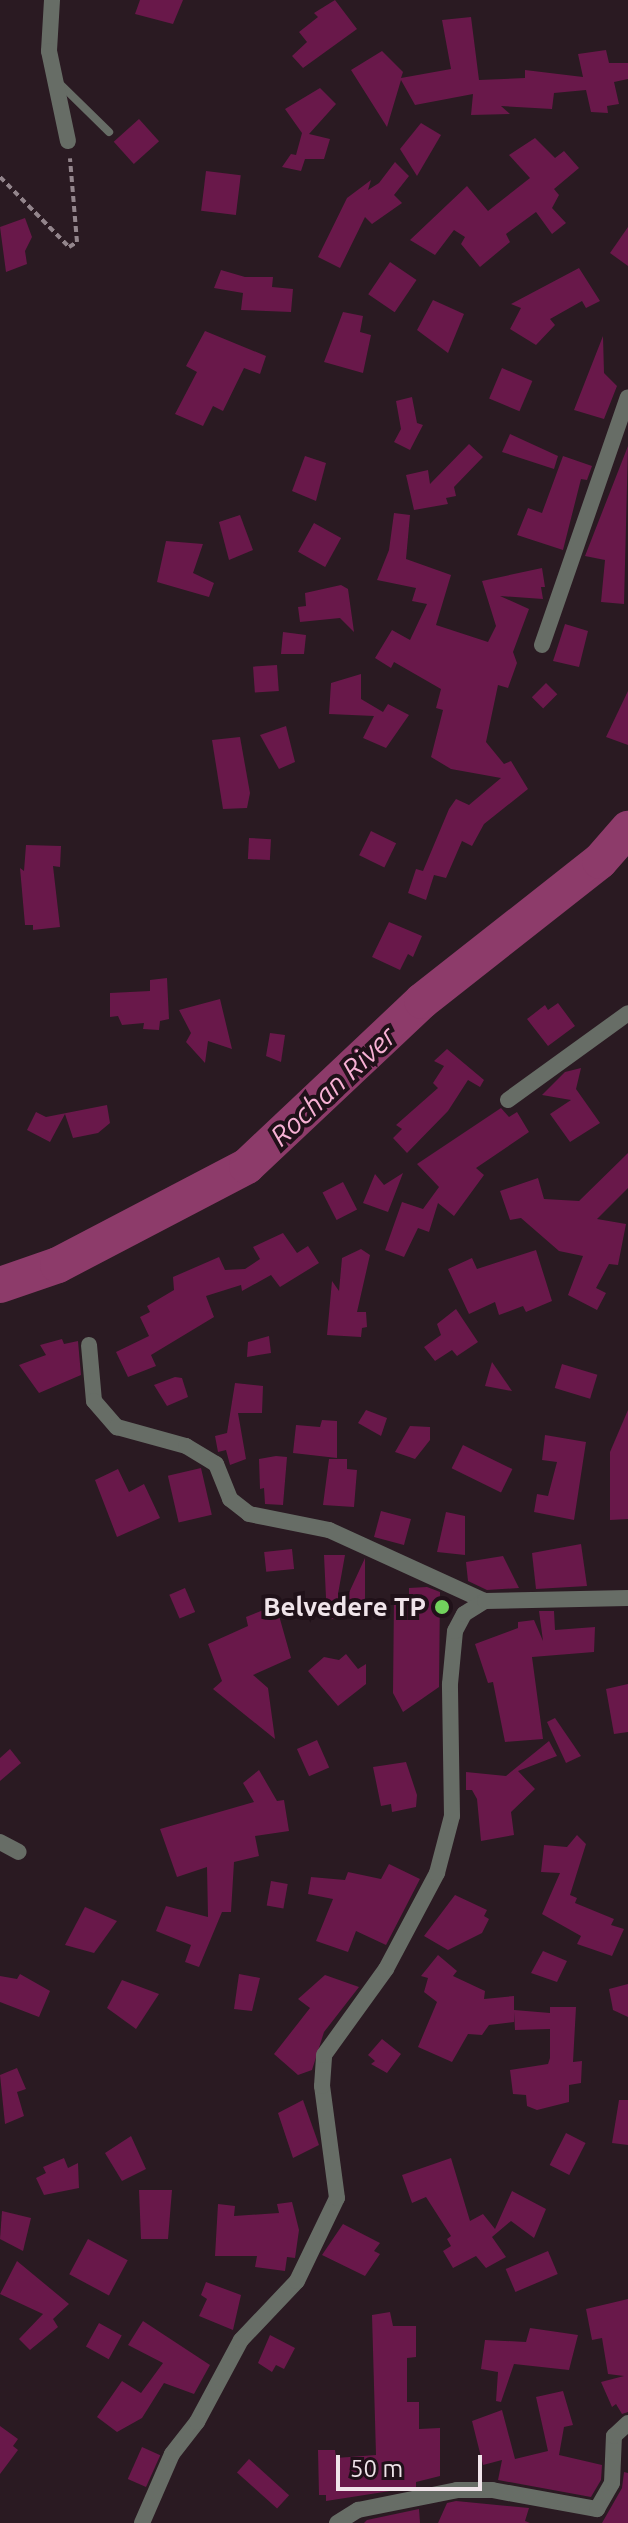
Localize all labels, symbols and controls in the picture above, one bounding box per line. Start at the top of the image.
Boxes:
water label: Rochan River [263,1019,403,1153]
place label: Belvedere TP [263,1591,426,1623]
marker: Belvedere TP [433,1598,451,1616]
scale bar [340,2439,486,2489]
text: 50 m [350,2455,403,2482]

